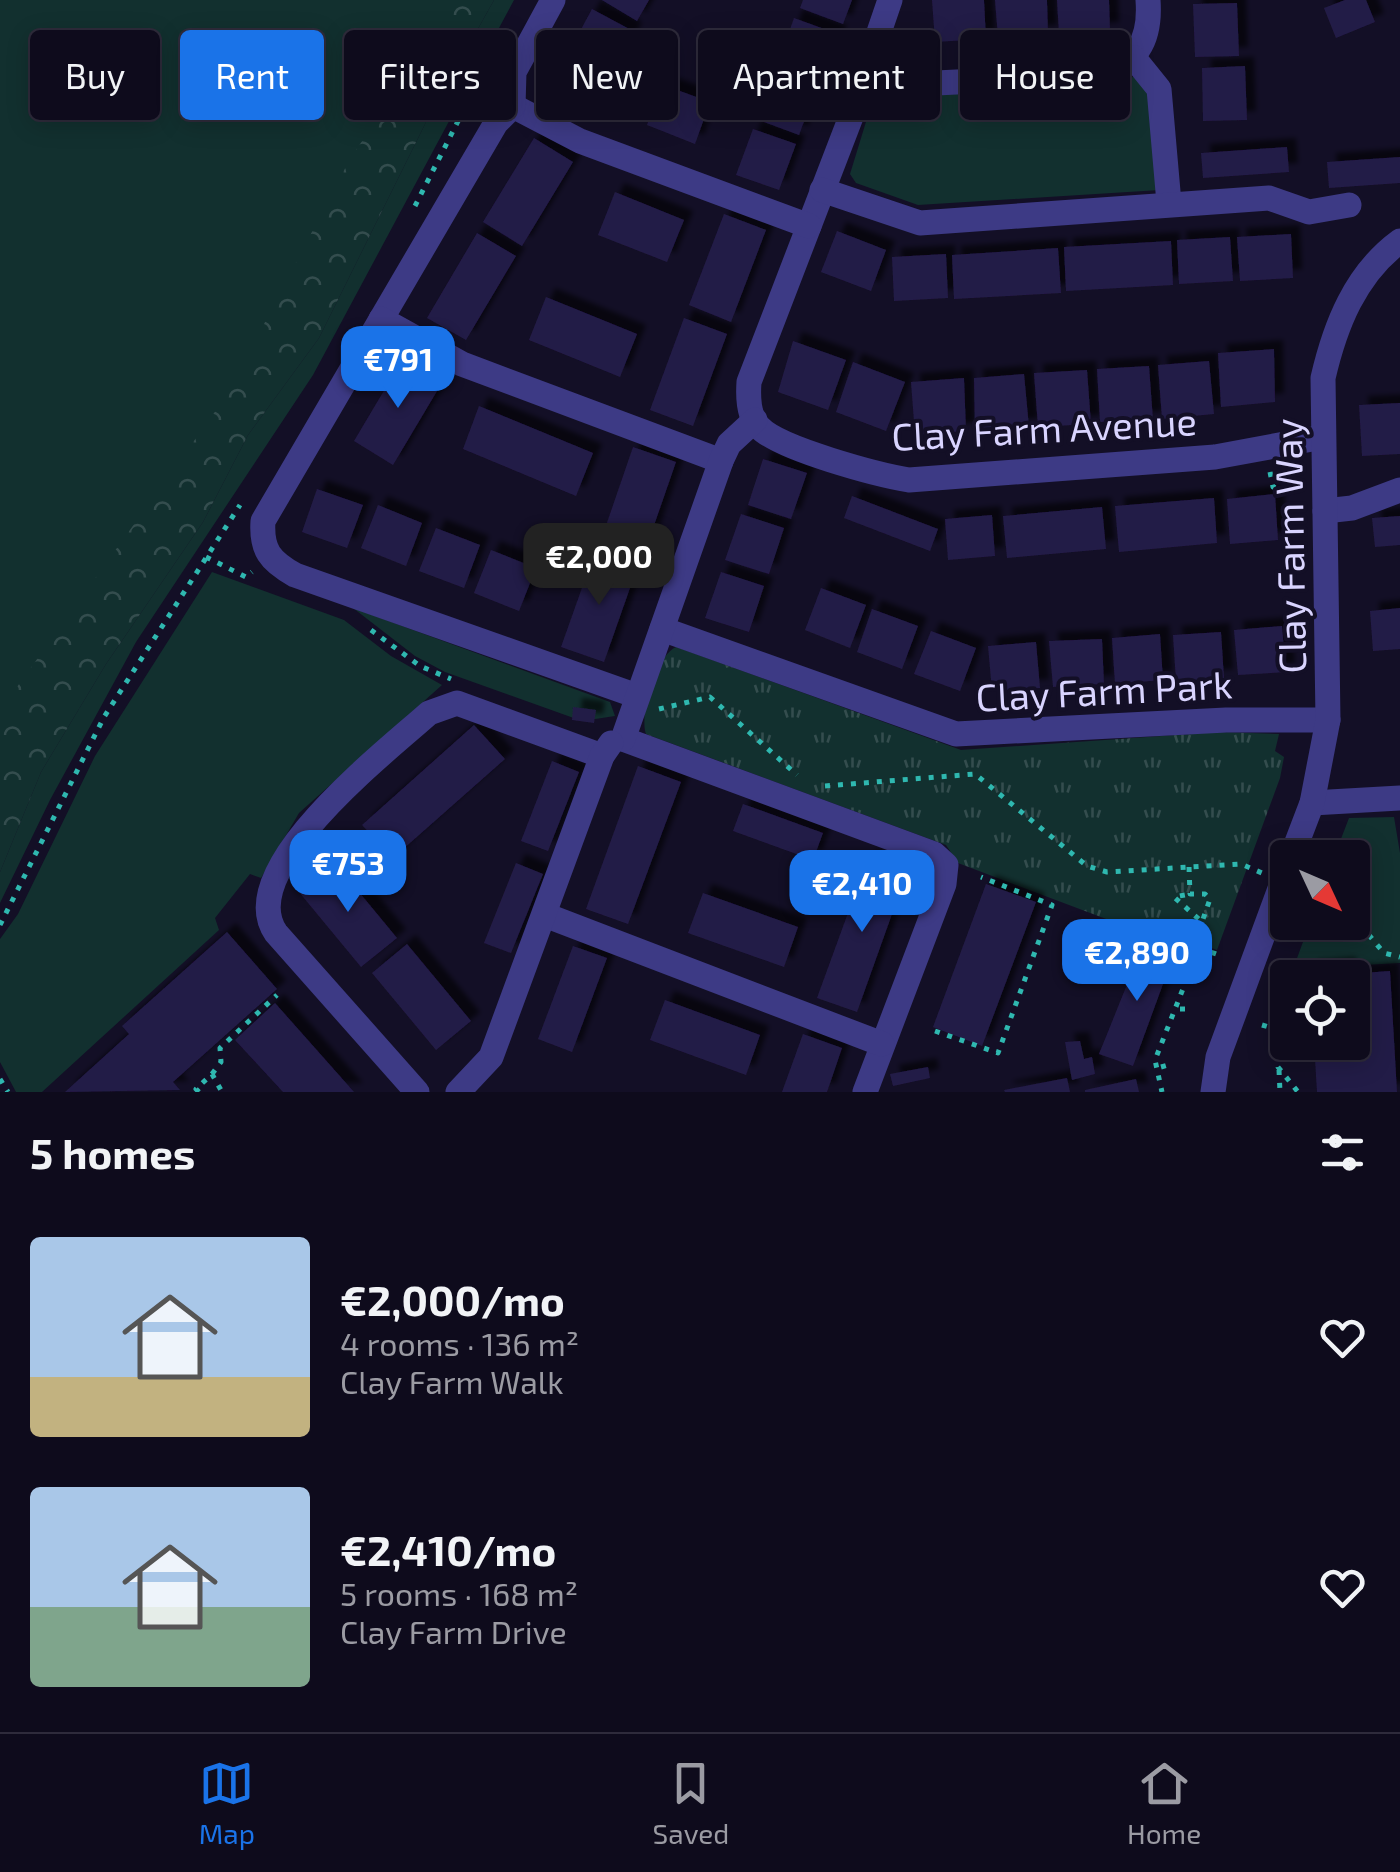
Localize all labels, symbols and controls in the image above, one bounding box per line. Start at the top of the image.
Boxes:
chip: Buy [30,30,160,120]
chip: Rent [180,30,324,120]
chip: Filters [344,30,516,120]
chip: New [536,30,678,120]
chip: Apartment [698,30,940,120]
chip: House [960,30,1130,120]
pin: €791 [339,326,457,411]
text: €791 [363,339,433,377]
street label: Clay Farm Avenue [890,397,1198,459]
street label: Clay Farm Way [1264,418,1314,674]
pin: €2,000 [518,523,680,608]
text: €2,000 [545,536,653,574]
street label: Clay Farm Park [975,660,1233,720]
pin: €753 [289,830,407,915]
north arrow [1270,840,1370,940]
map controls [1270,840,1370,1060]
text: €753 [311,843,385,881]
pin: €2,410 [781,850,943,935]
text: €2,410 [811,863,913,901]
pin: €2,890 [1056,919,1218,1004]
text: €2,890 [1084,932,1190,970]
button: locate [1270,960,1370,1060]
icon: filters [1315,1125,1370,1180]
text: 5 homes [30,1127,195,1177]
text: €2,000/mo [340,1274,565,1324]
icon: home [110,1277,230,1397]
icon: heart [1315,1310,1370,1365]
text: 4 rooms · 136 m² [340,1324,579,1362]
text: Clay Farm Walk [340,1362,564,1400]
text: €2,410/mo [340,1524,556,1574]
icon: home [110,1527,230,1647]
icon: heart [1315,1560,1370,1615]
text: 5 rooms · 168 m² [340,1574,578,1612]
text: Clay Farm Drive [340,1612,567,1650]
tab: Map [199,1756,255,1850]
tab: Saved [653,1756,729,1850]
tab: Home [1127,1756,1201,1850]

